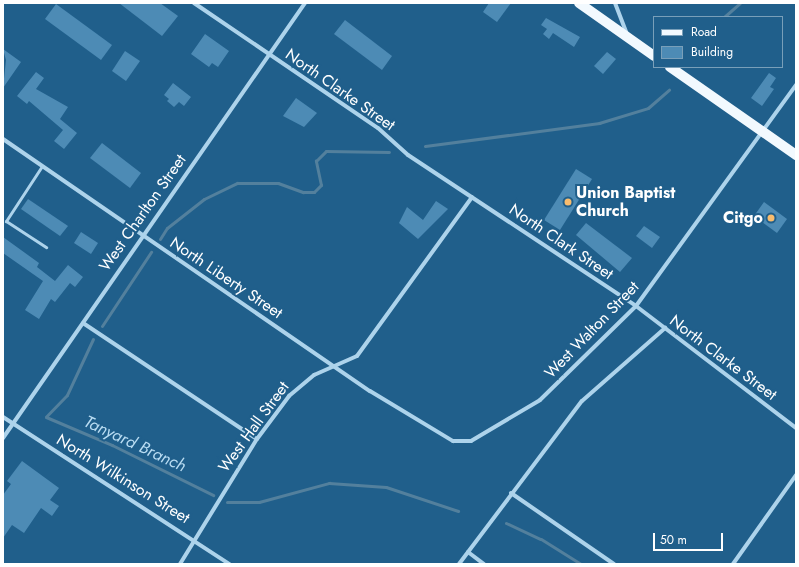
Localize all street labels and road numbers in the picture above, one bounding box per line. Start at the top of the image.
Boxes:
street label: North Clarke Street [281,45,399,135]
street label: West Charlton Street [96,151,190,275]
street label: North Clark Street [505,200,617,284]
street label: North Liberty Street [166,233,286,323]
street label: West Walton Street [541,277,643,383]
street label: North Clarke Street [666,311,780,405]
street label: West Hall Street [215,378,293,476]
street label: North Wilkinson Street [53,430,193,528]

